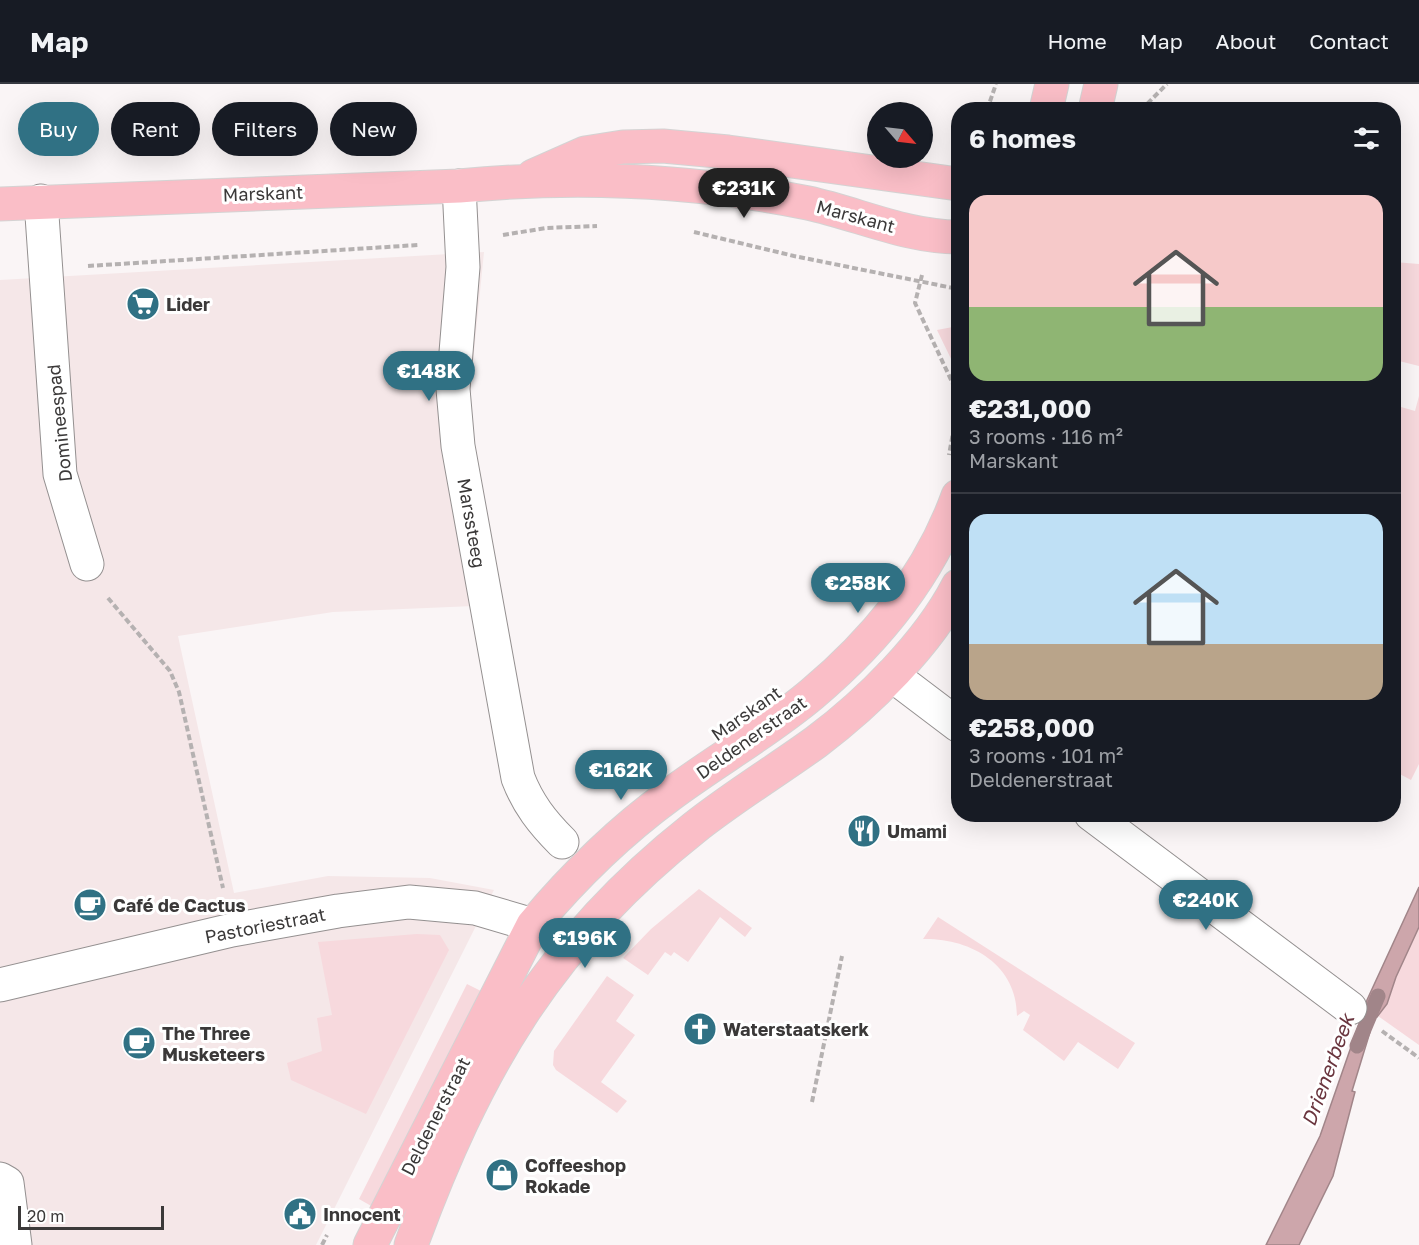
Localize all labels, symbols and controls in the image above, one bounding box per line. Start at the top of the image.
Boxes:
text: Map [30,25,88,58]
text: Home [1047,28,1107,54]
text: Map [1140,28,1183,54]
text: About [1216,28,1276,54]
text: Contact [1309,28,1389,54]
chip: Buy [18,102,99,156]
chip: Rent [111,102,200,156]
chip: Filters [212,102,318,156]
chip: New [330,102,417,156]
north arrow [867,102,933,168]
map controls [867,102,933,168]
icon: filters [1350,122,1383,155]
text: 6 homes [969,123,1076,154]
pin: €231K [702,168,786,219]
text: €231K [712,175,776,199]
street label: Marskant [222,181,304,205]
street label: Marskant [814,195,898,237]
icon: home [1122,234,1230,342]
supermarket icon: Lider [125,286,161,322]
place label: Lider [166,293,210,315]
pin: €148K [387,351,471,402]
text: €148K [397,358,461,382]
street label: Domineespad [42,363,76,483]
text: €231,000 [969,393,1091,424]
text: 3 rooms · 116 m² [969,424,1123,448]
text: Marskant [969,448,1058,472]
street label: Marssteeg [453,476,491,570]
icon: home [1122,553,1230,661]
pin: €258K [816,563,900,614]
text: €258K [825,570,891,594]
street label: Marskant [707,681,785,745]
street label: Deldenerstraat [692,691,810,783]
text: €258,000 [969,712,1095,743]
text: 3 rooms · 101 m² [969,743,1123,767]
pin: €162K [579,750,663,801]
text: €162K [589,757,653,781]
text: Deldenerstraat [969,767,1113,791]
restaurant icon: Umami [846,813,882,849]
place label: Umami [887,820,947,842]
pin: €240K [1164,880,1248,931]
cafe icon: Café de Cactus [72,887,108,923]
text: €240K [1173,887,1239,911]
place label: Café de Cactus [113,894,246,916]
street label: Pastoriestraat [203,903,327,947]
pin: €196K [543,918,627,969]
text: €196K [553,925,617,949]
water label: Drienerbeek [1296,1008,1359,1129]
church icon: Waterstaatskerk [682,1011,718,1047]
place label: Waterstaatskerk [723,1018,869,1040]
place label: The Three Musketeers [162,1022,265,1065]
cafe icon: The Three Musketeers [121,1025,157,1061]
street label: Deldenerstraat [396,1053,474,1179]
place label: Coffeeshop Rokade [525,1154,626,1197]
shop icon: Coffeeshop Rokade [484,1157,520,1193]
public building icon: Innocent [282,1196,318,1232]
scale bar [18,1203,164,1230]
place label: Innocent [323,1203,401,1225]
text: 20 m [27,1206,64,1226]

